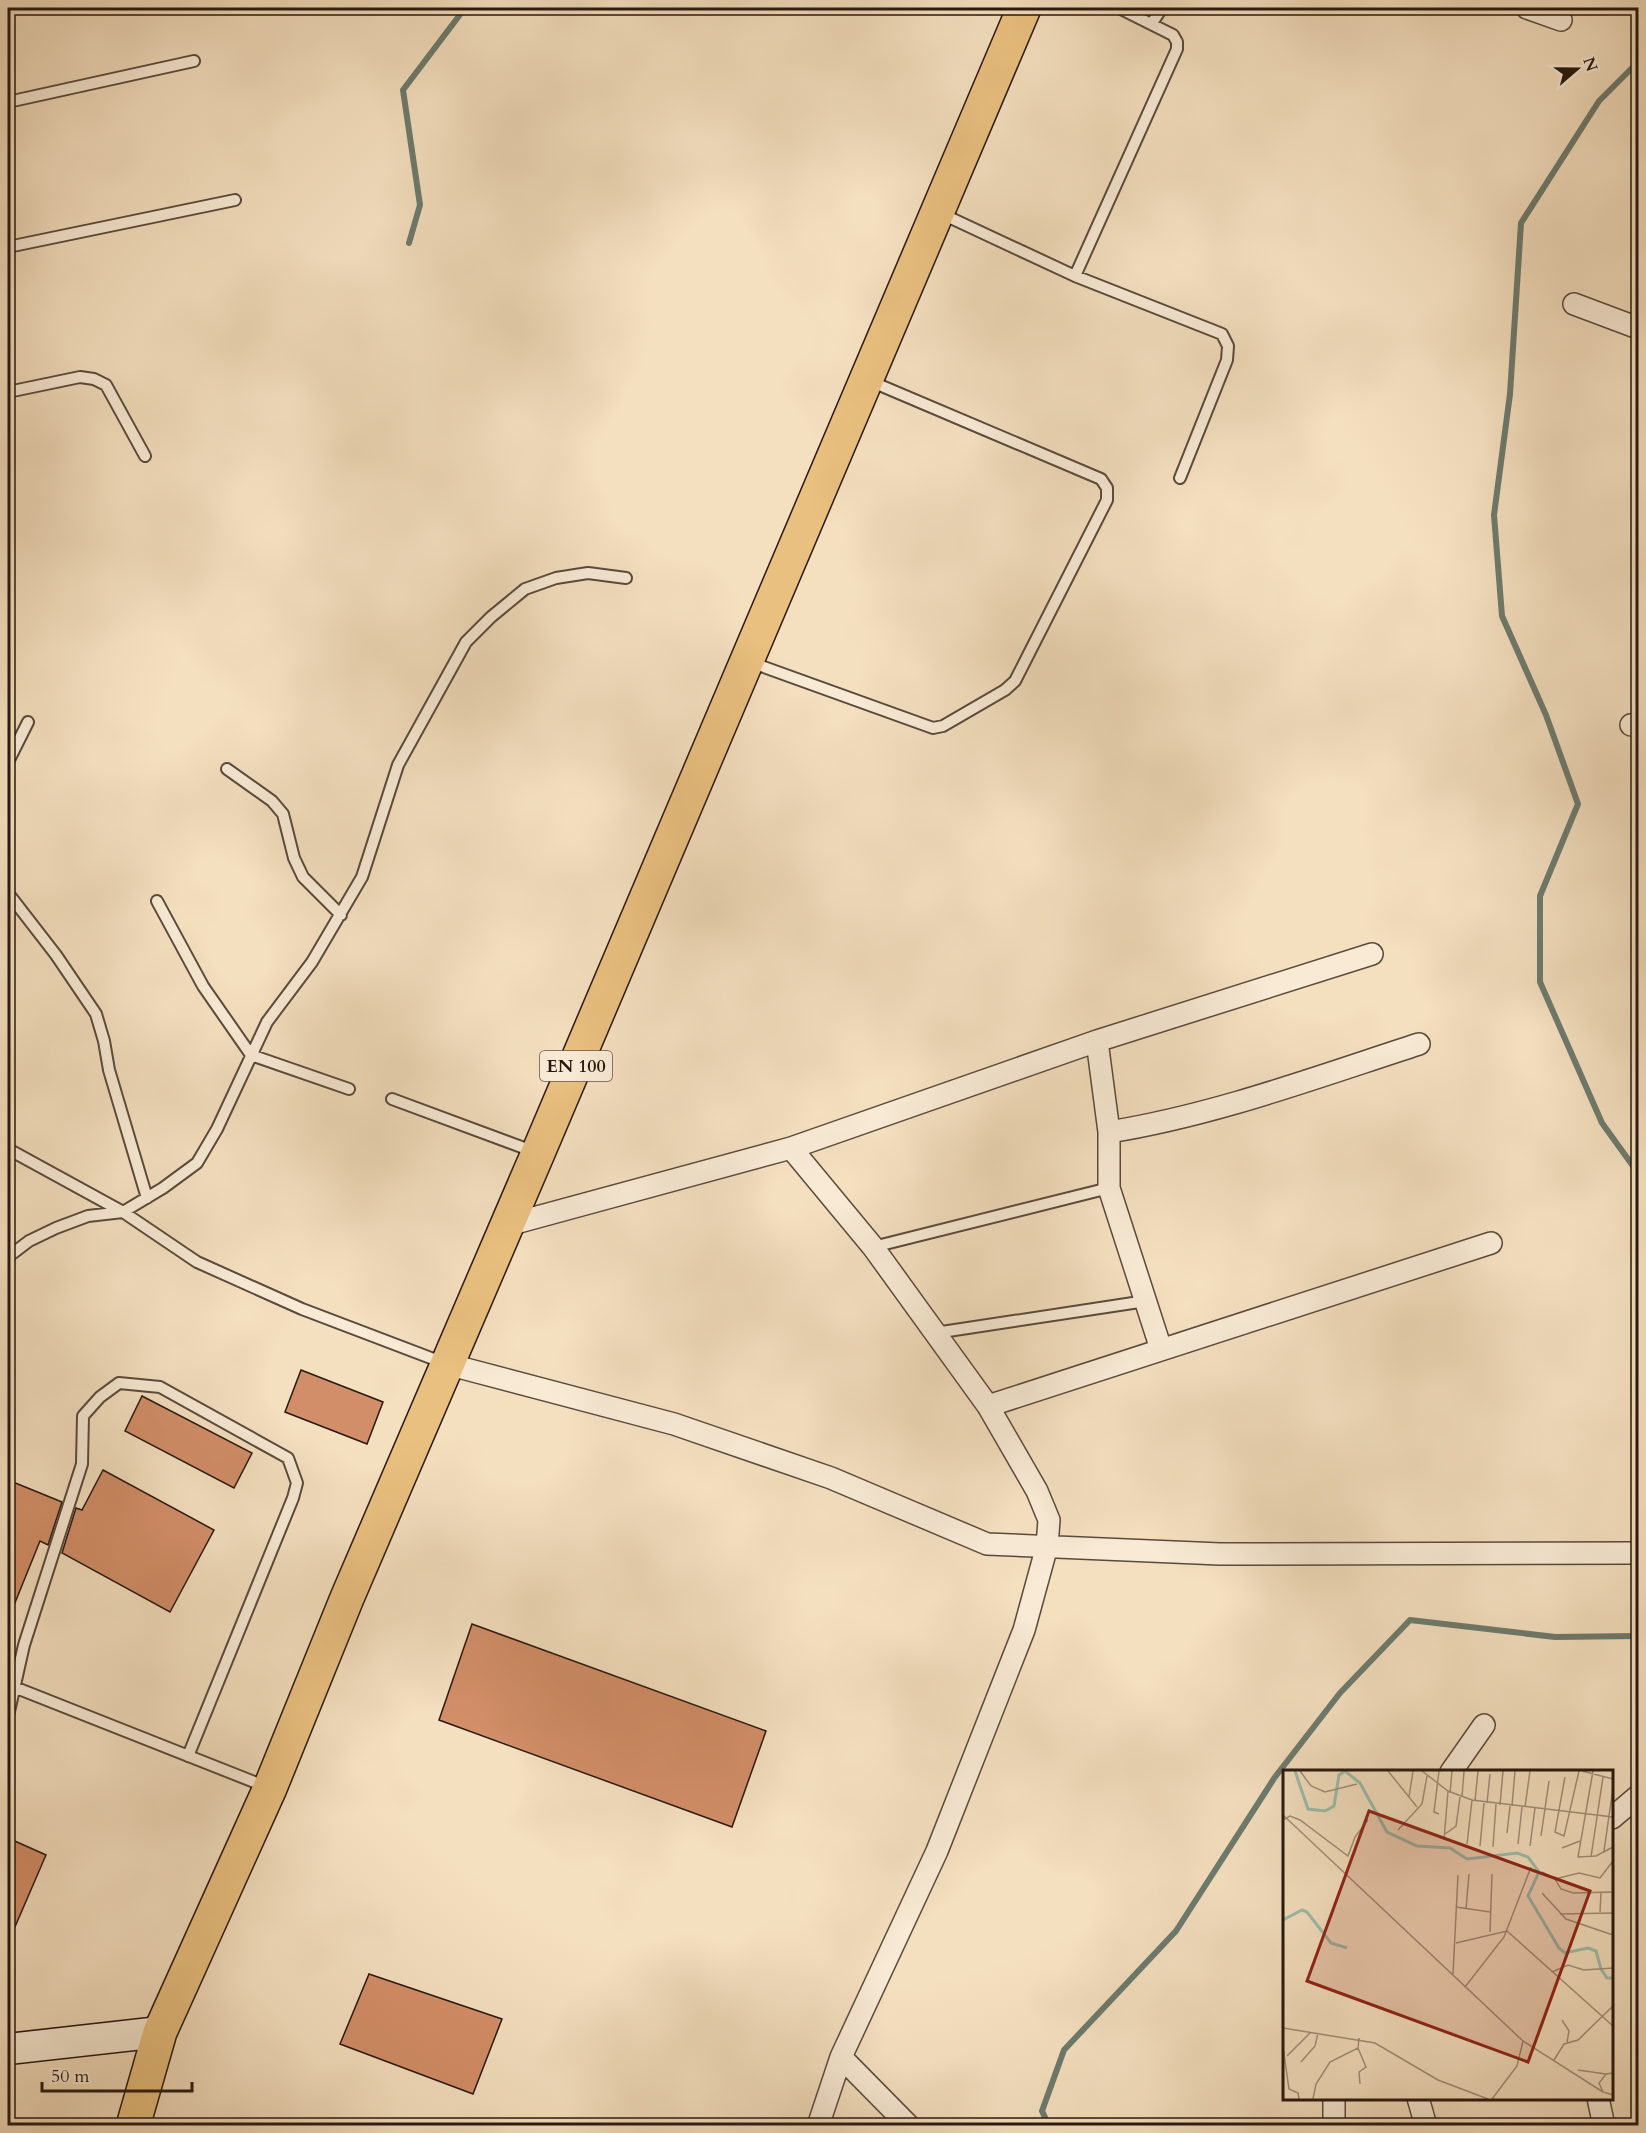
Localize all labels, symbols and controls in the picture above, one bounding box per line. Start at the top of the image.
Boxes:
north arrow [1547,39,1607,99]
text: N [1577,54,1603,75]
road number: EN 100 [540,1051,612,1081]
inset map [1283,1770,1613,2100]
scale bar [42,2055,192,2093]
text: 50 m [51,2064,90,2089]

